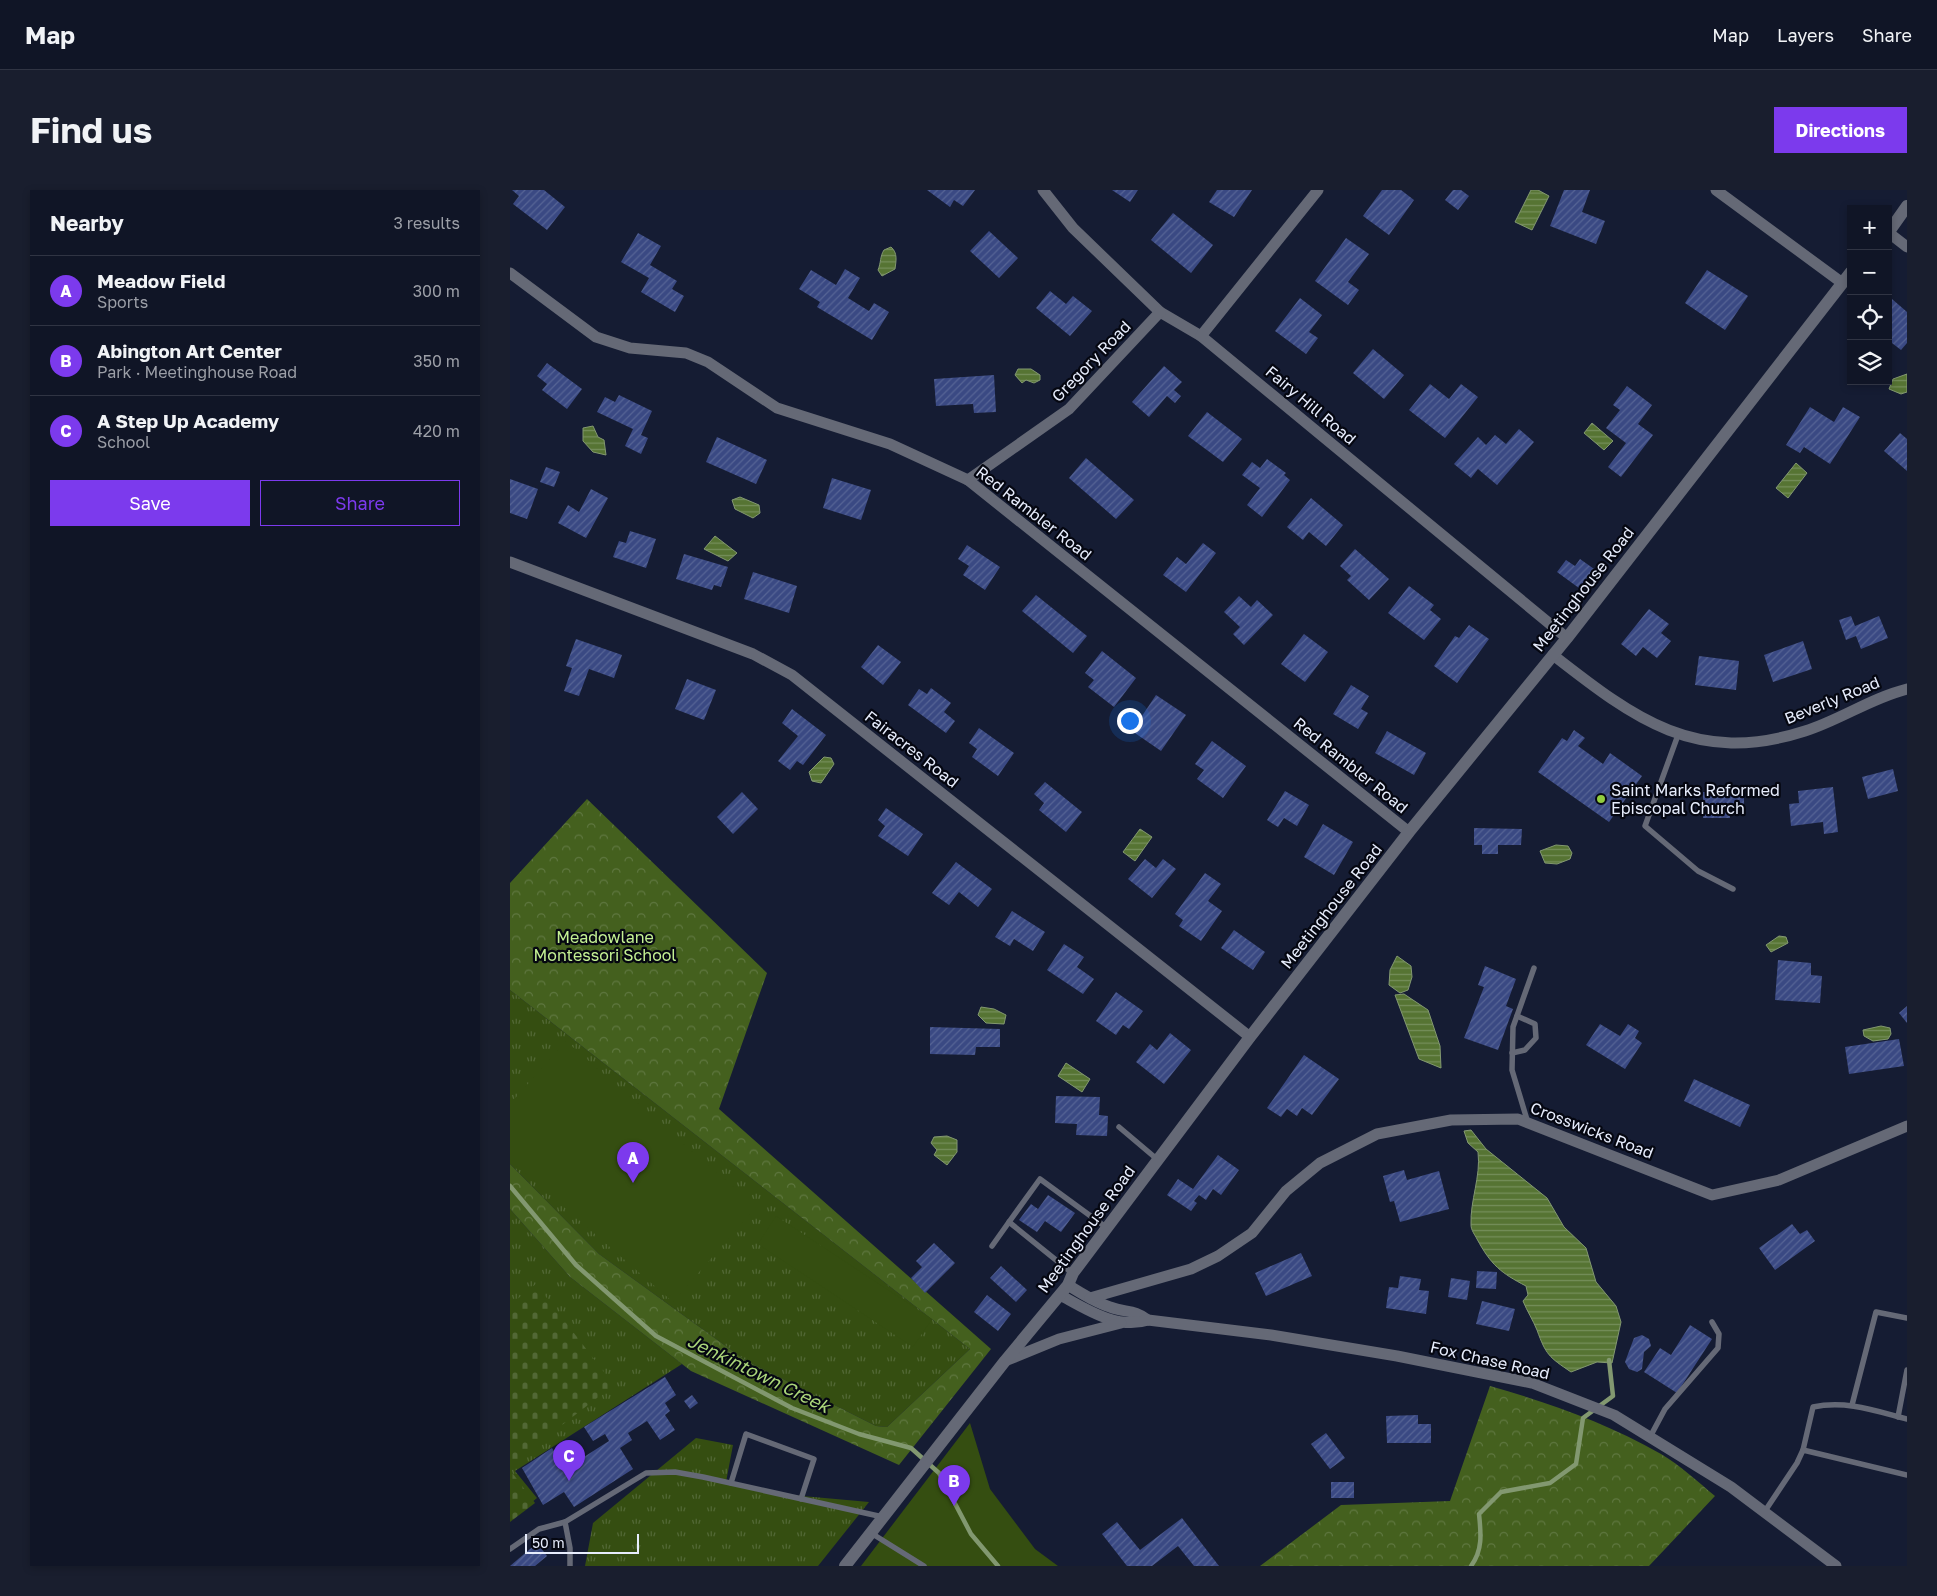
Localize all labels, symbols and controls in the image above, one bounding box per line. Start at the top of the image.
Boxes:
text: Map [25,20,75,49]
text: Map [1712,24,1749,46]
text: Layers [1777,24,1834,46]
text: Share [1862,24,1912,46]
button: Directions [1774,107,1907,153]
text: Find us [30,109,152,151]
map controls [1847,205,1892,385]
button: + [1847,205,1892,250]
text: Nearby [50,210,124,236]
text: 3 results [393,213,460,233]
button: − [1847,250,1892,295]
text: Meadow Field [97,269,225,292]
text: A [60,281,72,301]
text: 300 m [413,281,460,301]
text: Sports [97,292,148,312]
button: locate [1847,295,1892,340]
street label: Gregory Road [1047,316,1135,406]
text: Abington Art Center [97,339,282,362]
button: layers [1847,340,1892,385]
text: B [60,351,72,371]
text: 350 m [413,351,460,371]
street label: Fairy Hill Road [1262,361,1360,449]
text: Park · Meetinghouse Road [97,362,297,382]
text: A Step Up Academy [97,409,279,432]
text: C [60,421,72,441]
text: 420 m [413,421,460,441]
text: School [97,432,150,452]
street label: Red Rambler Road [972,462,1096,564]
button: Save [50,480,250,526]
button: Share [260,480,460,526]
street label: Meetinghouse Road [1528,523,1638,655]
street label: Beverly Road [1782,672,1882,728]
street label: Fairacres Road [861,706,963,792]
your location [1117,708,1143,734]
street label: Red Rambler Road [1290,713,1412,817]
place label: Saint Marks Reformed Episcopal Church [1611,780,1780,818]
marker: Saint Marks Reformed Episcopal Church [1595,793,1607,805]
street label: Meetinghouse Road [1276,840,1386,972]
park label: Meadowlane Montessori School [534,927,676,965]
street label: Crosswicks Road [1528,1097,1656,1163]
pin: A [617,1142,649,1183]
street label: Meetinghouse Road [1033,1161,1139,1297]
water label: Jenkintown Creek [684,1329,835,1418]
street label: Fox Chase Road [1428,1337,1552,1383]
pin: C [553,1440,585,1481]
pin: B [938,1465,970,1506]
scale bar [525,1531,639,1554]
text: 50 m [532,1534,565,1551]

